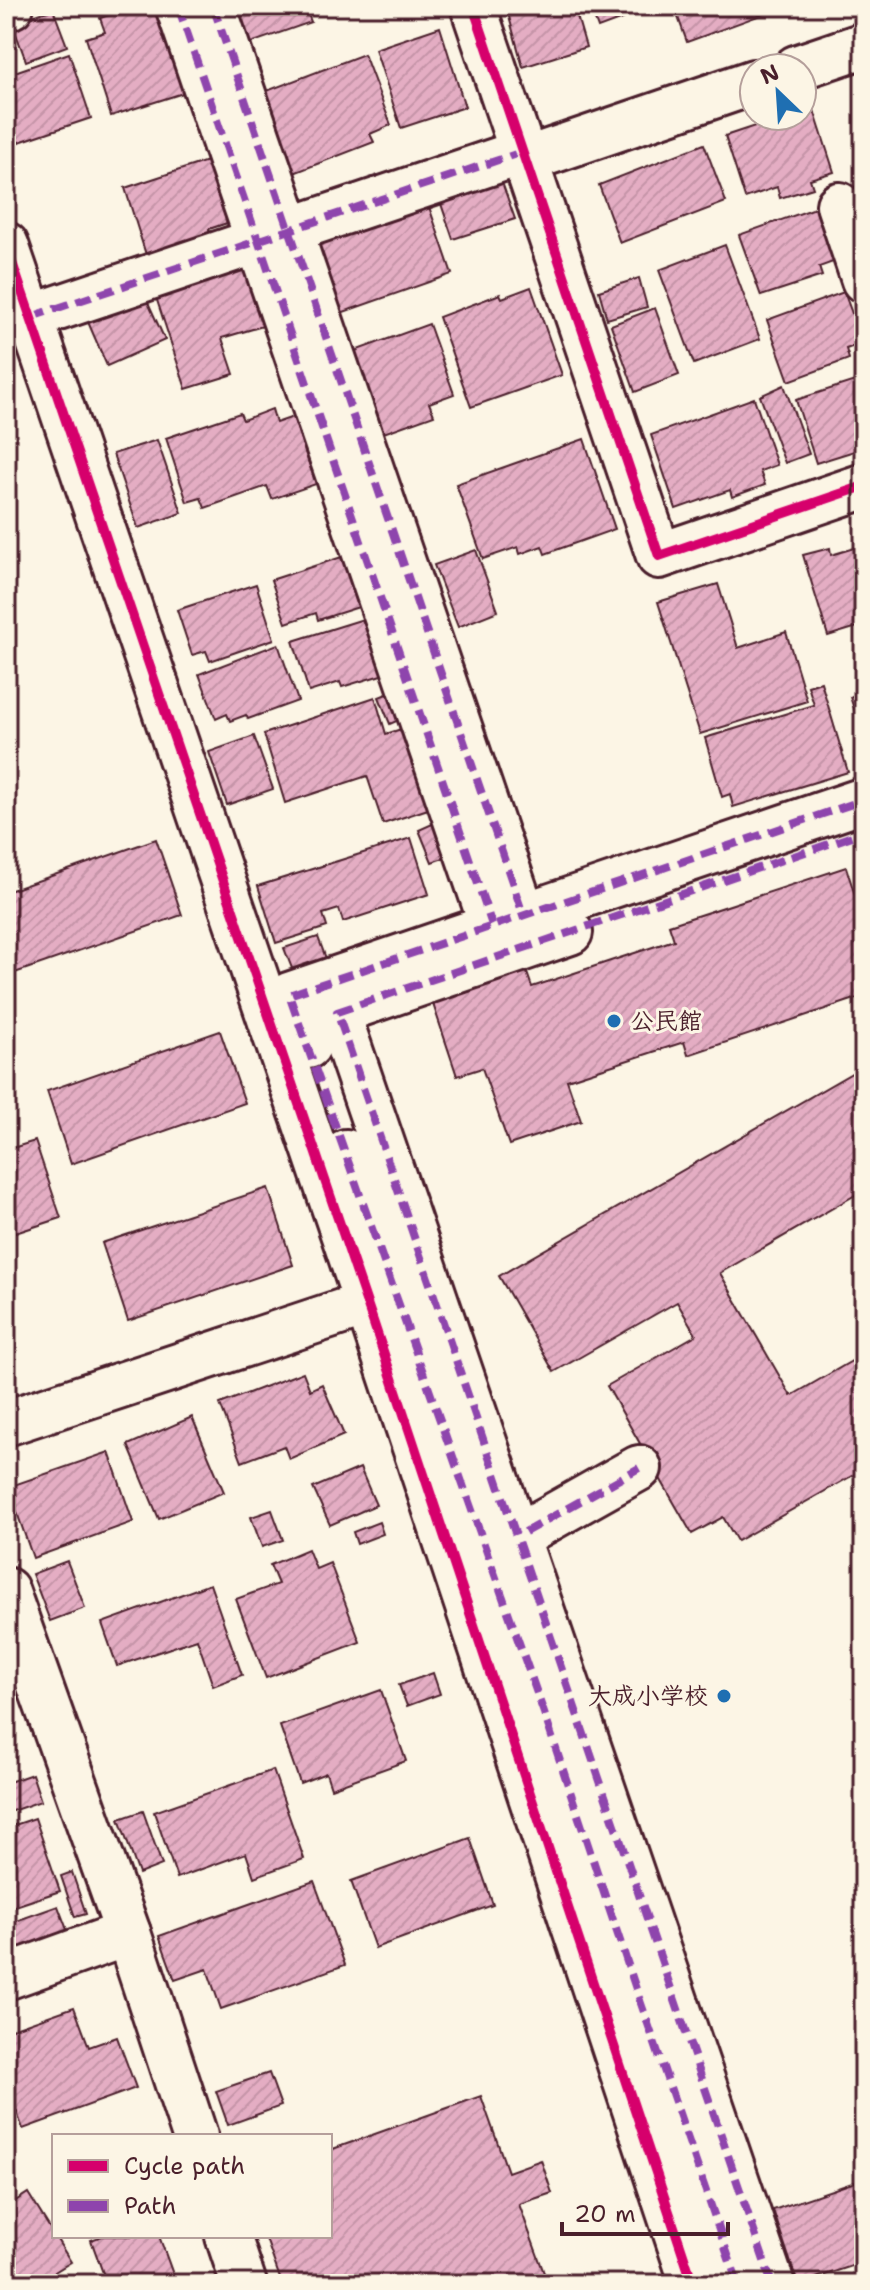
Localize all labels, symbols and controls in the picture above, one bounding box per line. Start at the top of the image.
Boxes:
north arrow [738,52,818,132]
text: N [756,58,784,91]
place label: 公民館 [630,1005,702,1037]
marker: 公民館 [605,1012,623,1030]
place label: 大成小学校 [588,1680,708,1712]
marker: 大成小学校 [715,1687,733,1705]
legend [52,2134,332,2238]
text: Cycle path [124,2150,245,2182]
scale bar [562,2186,728,2236]
text: Path [124,2190,176,2222]
text: 20 m [574,2198,636,2230]

